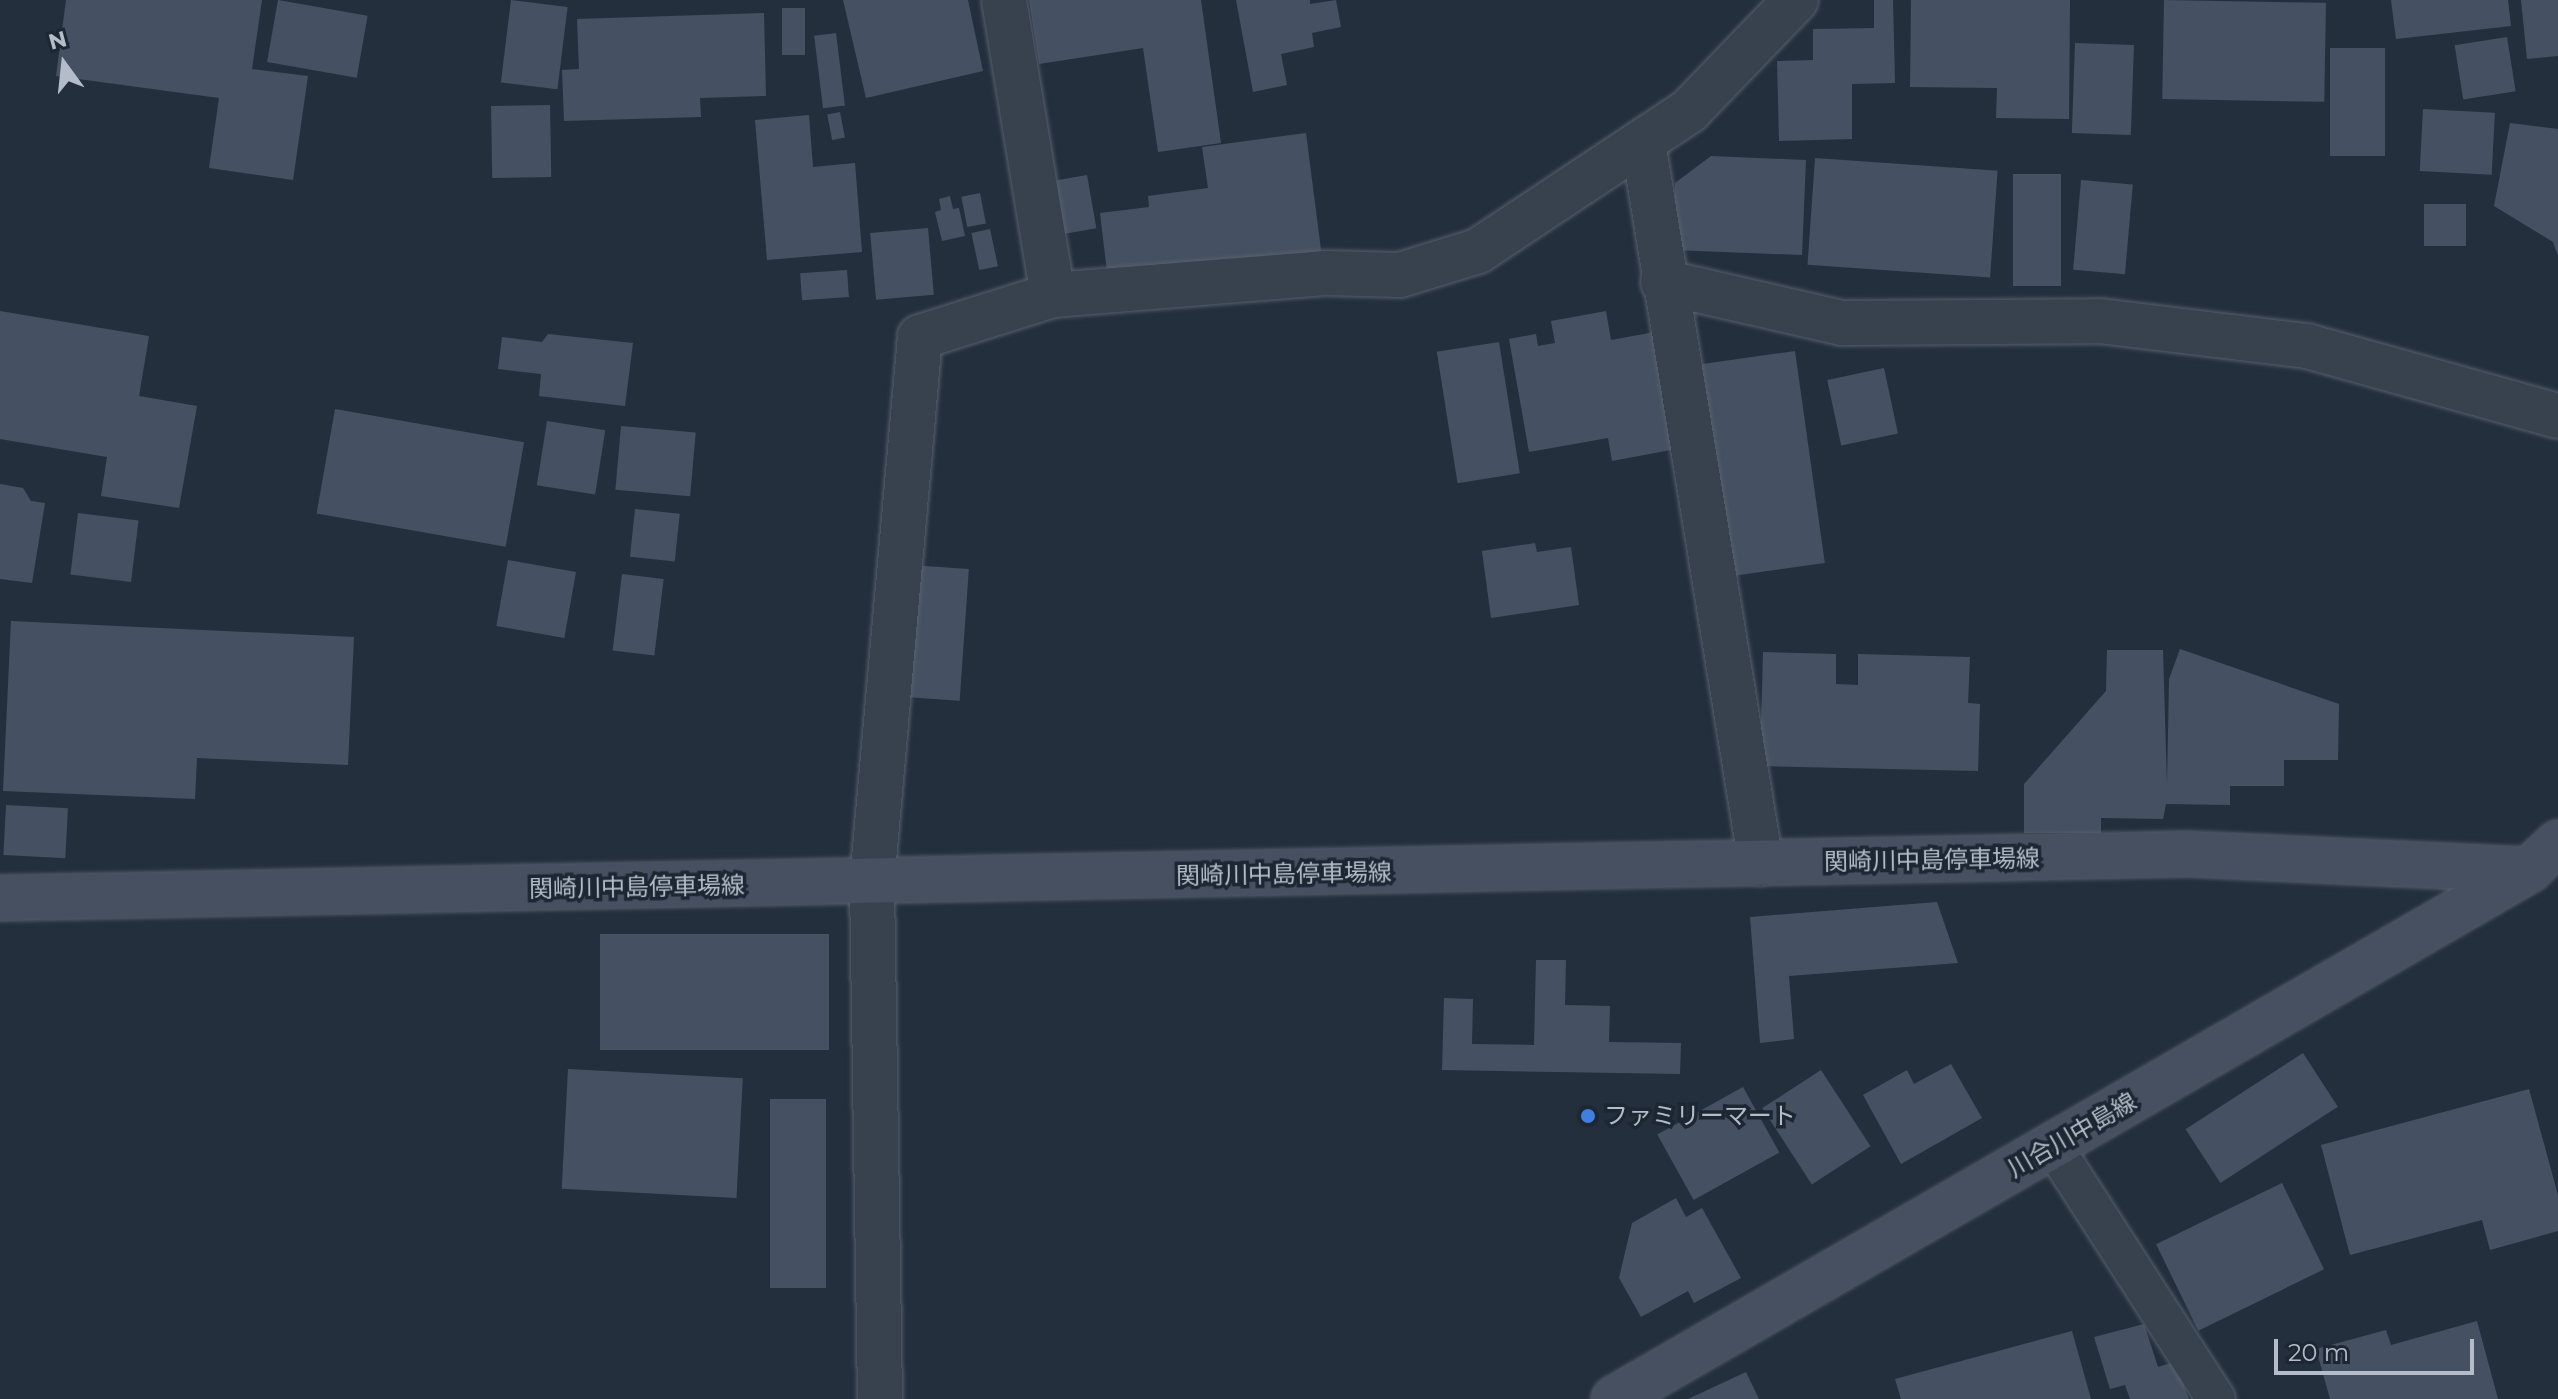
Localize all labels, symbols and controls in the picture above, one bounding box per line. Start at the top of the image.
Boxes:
north arrow [24,24,104,104]
text: N [46,25,70,56]
street label: 関崎川中島停車場線 [1824,844,2040,876]
street label: 関崎川中島停車場線 [1176,858,1392,890]
street label: 関崎川中島停車場線 [529,871,745,903]
street label: 川合川中島線 [2002,1087,2142,1183]
place label: ファミリーマート [1604,1102,1796,1130]
marker: ファミリーマート [1579,1107,1597,1125]
scale bar [2278,1323,2478,1373]
text: 20 m [2288,1338,2349,1367]

